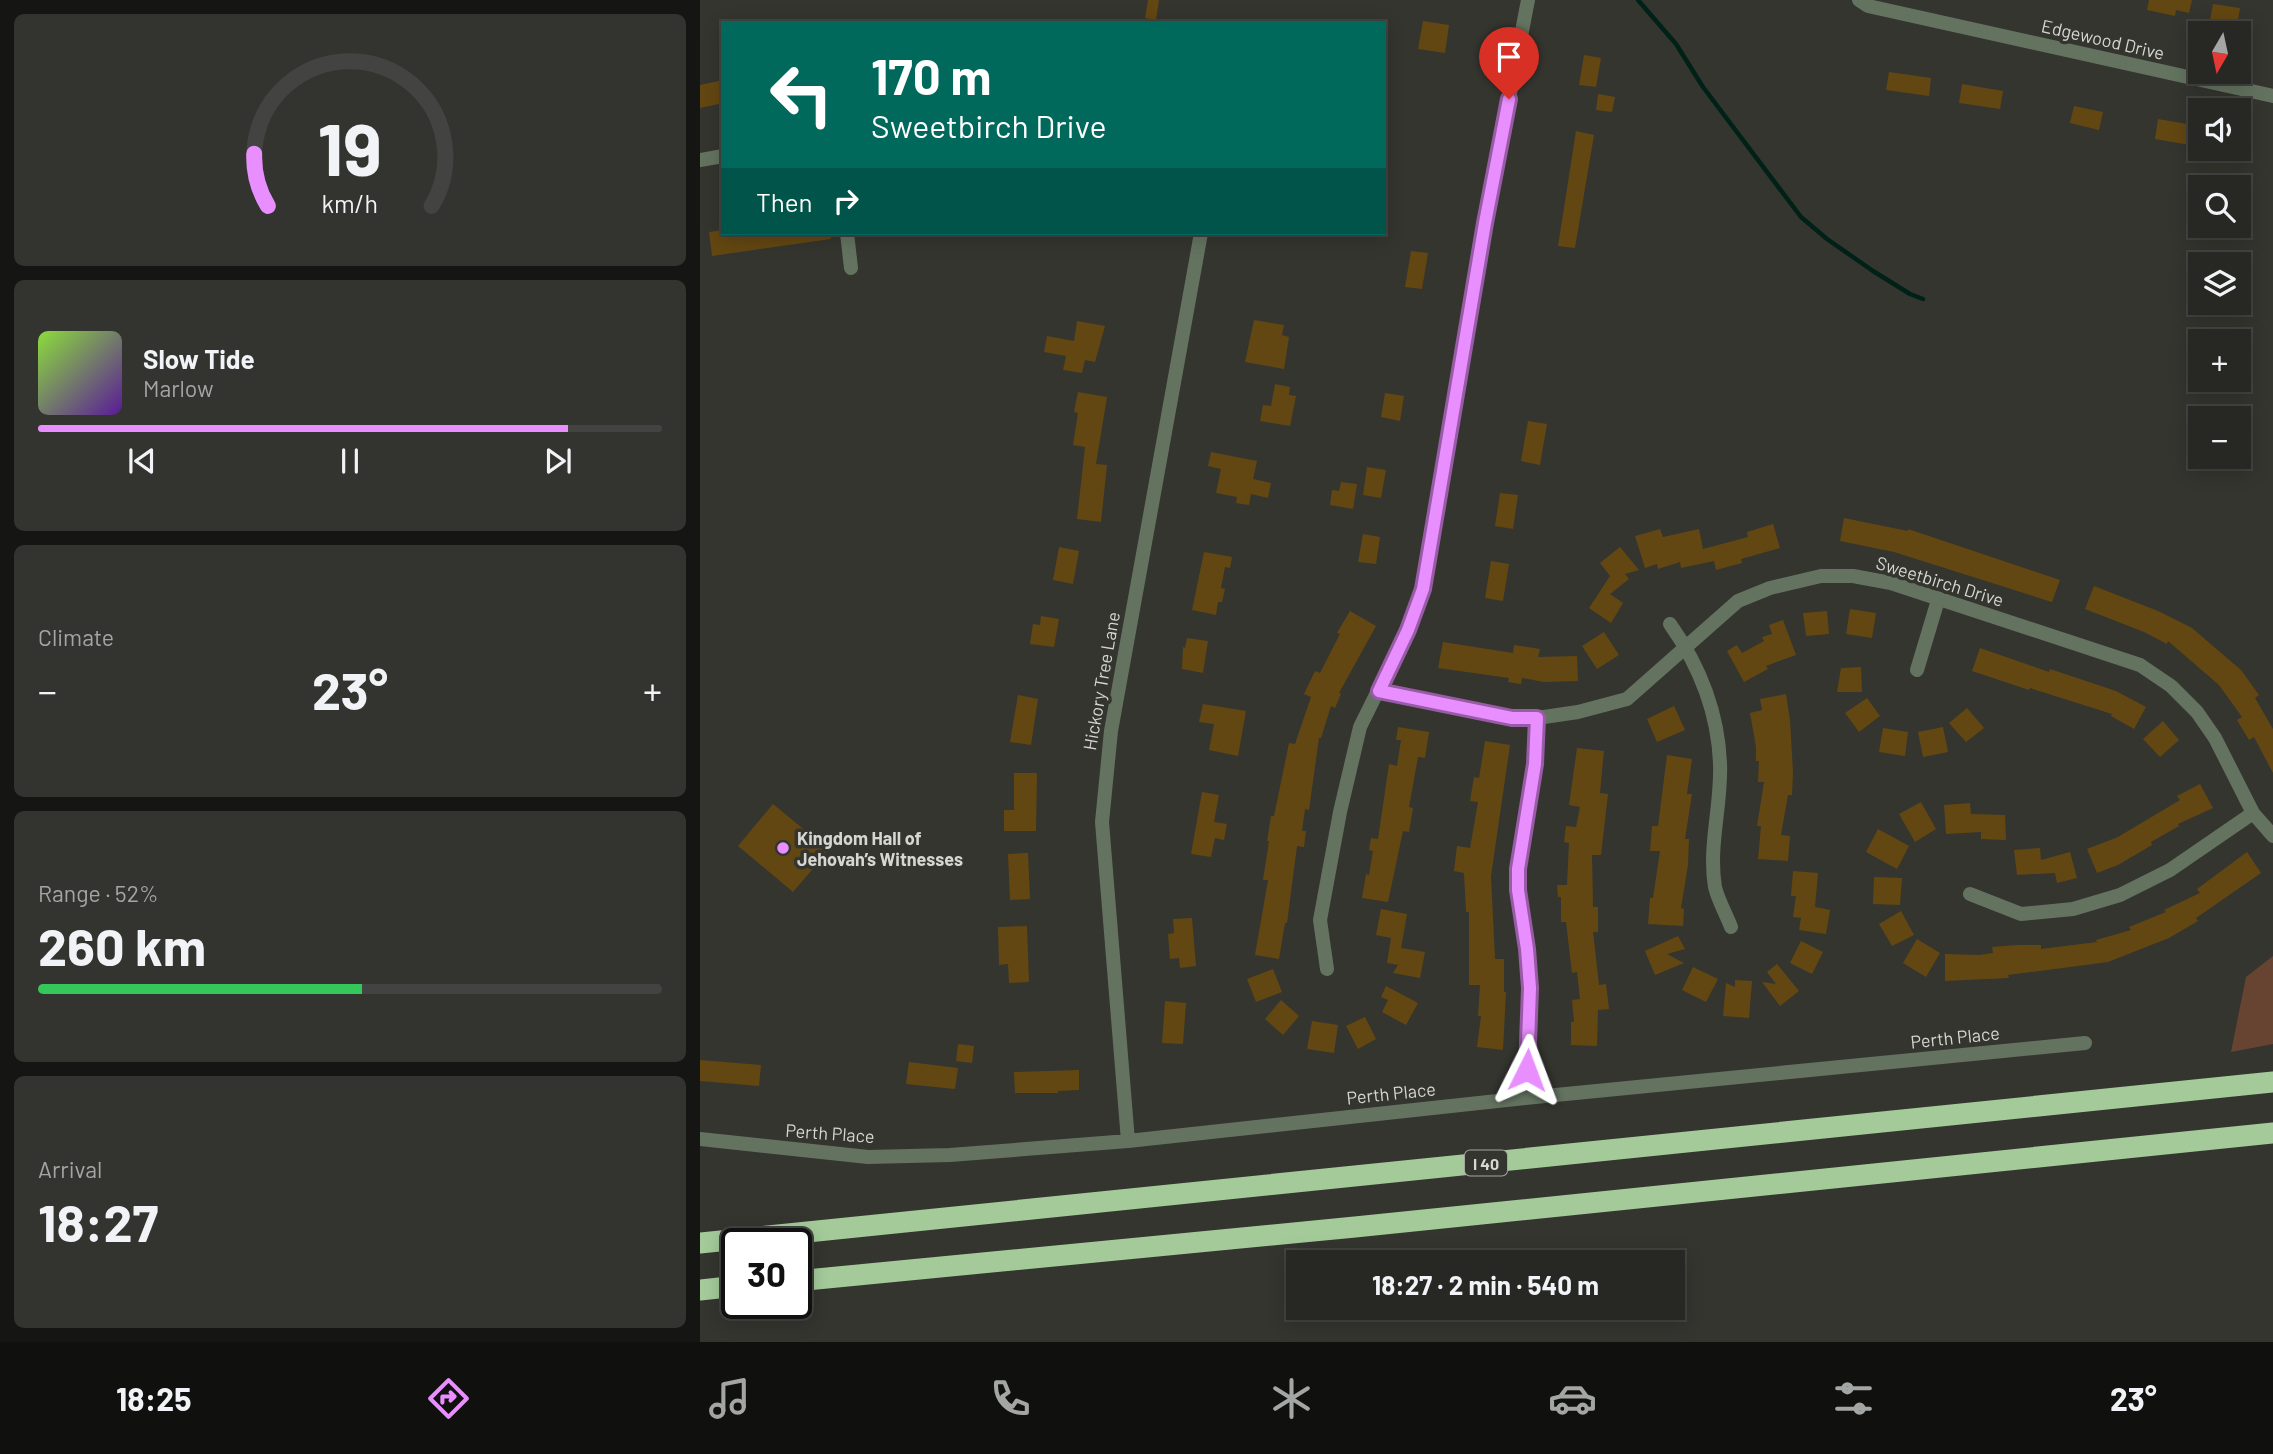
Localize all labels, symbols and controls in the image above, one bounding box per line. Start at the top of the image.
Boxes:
street label: Edgewood Drive [2039,14,2167,64]
north arrow [2188,21,2250,84]
map controls [2188,21,2251,469]
pin [1479,27,1539,99]
icon: arrive [1490,38,1528,76]
text: 170 m [871,46,991,105]
icon: left [756,49,847,140]
button: sound [2188,98,2251,161]
text: 19 [318,103,382,191]
text: Sweetbirch Drive [871,106,1106,144]
button: search [2188,175,2251,238]
icon: right [827,182,865,220]
text: Then [756,186,813,217]
text: km/h [322,188,378,218]
button: layers [2188,252,2251,315]
button: + [2188,329,2251,392]
text: Slow Tide [143,343,255,374]
text: Marlow [143,374,214,402]
button: − [2188,406,2251,469]
icon: previous [123,442,161,480]
icon: pause [331,442,369,480]
icon: next [539,442,577,480]
street label: Sweetbirch Drive [1873,551,2007,611]
street label: Hickory Tree Lane [1078,610,1124,752]
text: Climate [38,623,114,651]
text: 23° [312,658,388,720]
text: − [38,667,57,713]
text: + [643,667,662,713]
place label: Kingdom Hall of Jehovah’s Witnesses [797,827,963,870]
marker: Kingdom Hall of Jehovah’s Witnesses [775,840,791,856]
text: Range · 52% [38,879,158,907]
text: 260 km [38,914,206,976]
street label: Perth Place [1909,1021,2001,1053]
position arrow [1490,1033,1564,1107]
street label: Perth Place [1345,1077,1437,1109]
street label: Perth Place [785,1119,875,1147]
road number: I 40 [1465,1150,1507,1176]
text: Arrival [38,1155,102,1183]
text: 18:27 [38,1190,158,1252]
speed limit sign: 30 [721,1228,812,1319]
text: 18:27 · 2 min · 540 m [1372,1269,1599,1300]
icon: directions [424,1374,473,1423]
icon: music [705,1374,754,1423]
icon: phone [986,1374,1035,1423]
icon: climate [1267,1374,1316,1423]
icon: car [1548,1374,1597,1423]
icon: filters [1829,1374,1878,1423]
text: 18:25 [116,1379,192,1417]
text: 23° [2110,1379,2157,1417]

